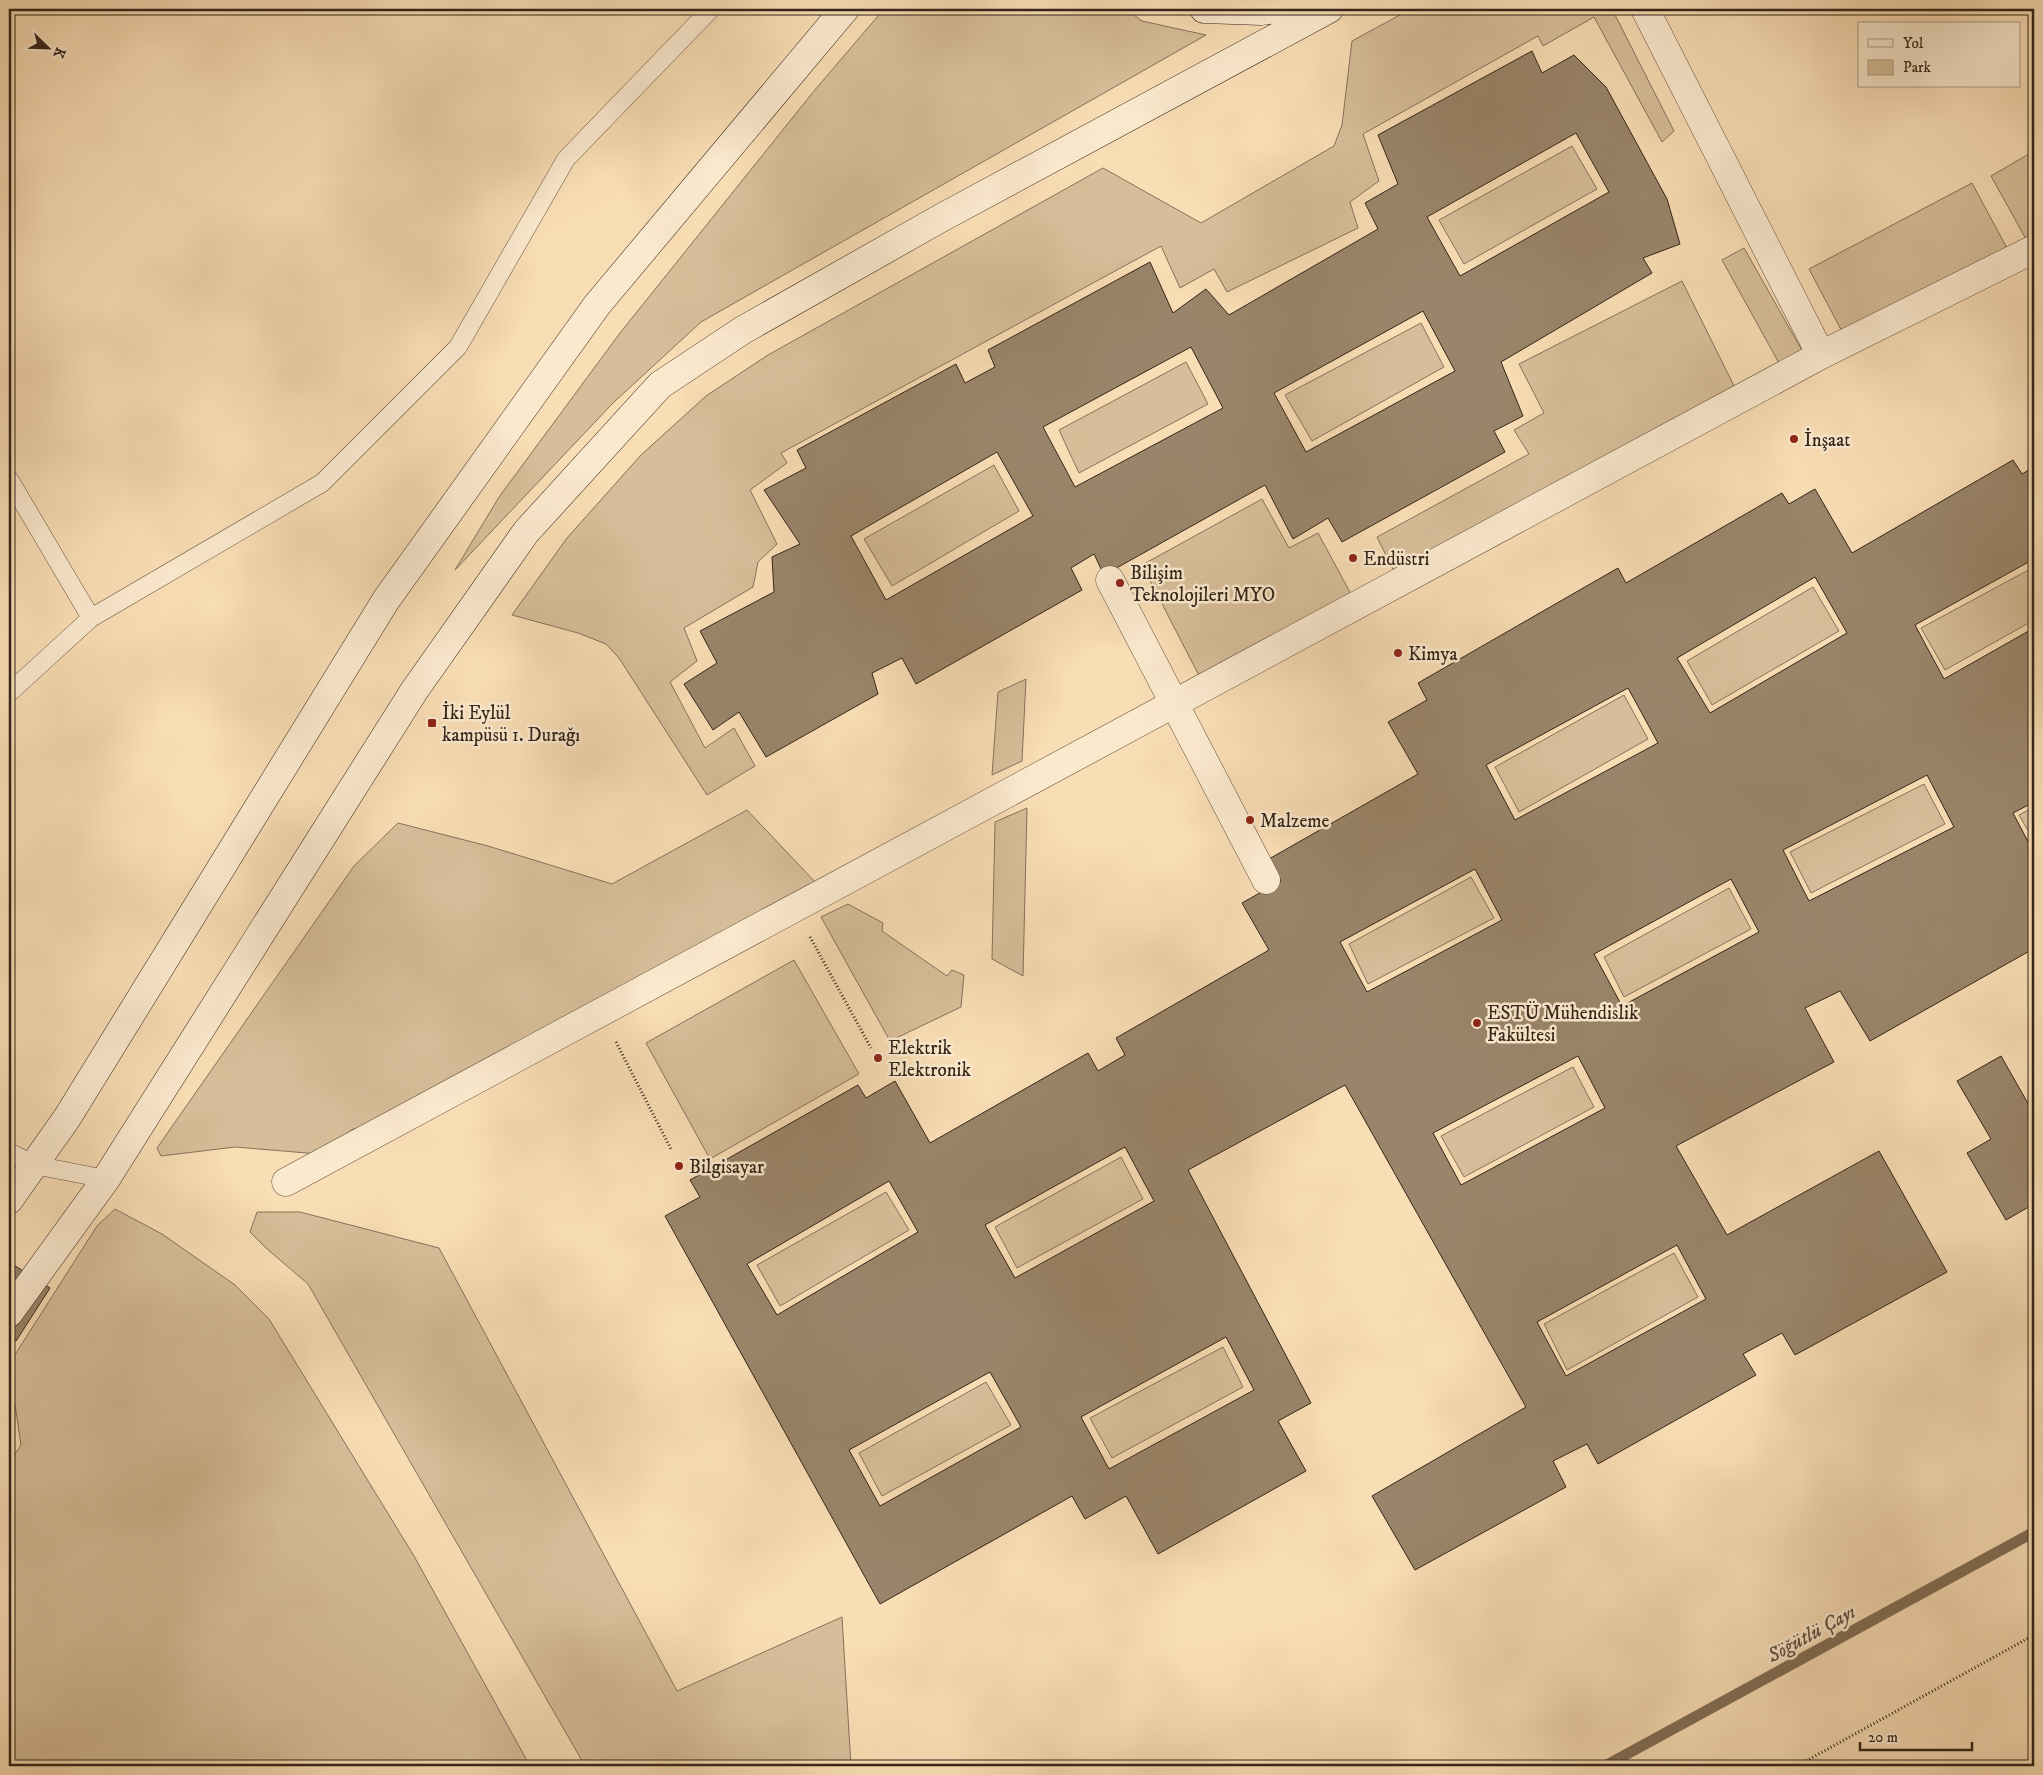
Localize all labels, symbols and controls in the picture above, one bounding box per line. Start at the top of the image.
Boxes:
north arrow [22,22,72,72]
legend [1858,22,2020,88]
text: Yol [1903,34,1924,53]
text: K [48,45,69,62]
text: Park [1903,58,1932,77]
place label: İnşaat [1804,428,1850,452]
marker: İnşaat [1788,433,1800,445]
place label: Endüstri [1363,548,1429,571]
marker: Endüstri [1347,552,1359,564]
place label: Bilişim Teknolojileri MYO [1130,562,1275,607]
marker: Bilişim Teknolojileri MYO [1114,577,1126,589]
place label: Kimya [1408,643,1457,666]
marker: Kimya [1392,647,1404,659]
place label: İki Eylül kampüsü 1. Durağı [442,701,580,747]
marker: İki Eylül kampüsü 1. Durağı [426,717,438,729]
place label: Malzeme [1260,810,1329,833]
marker: Malzeme [1244,814,1256,826]
place label: ESTÜ Mühendislik Fakültesi [1487,1001,1639,1047]
marker: ESTÜ Mühendislik Fakültesi [1471,1017,1483,1029]
place label: Elektrik Elektronik [888,1037,972,1082]
marker: Elektrik Elektronik [872,1052,884,1064]
place label: Bilgisayar [689,1156,764,1179]
marker: Bilgisayar [673,1160,685,1172]
water label: Söğütlü Çayı [1762,1600,1860,1669]
scale bar [1860,1720,1973,1752]
text: 20 m [1868,1728,1898,1747]

